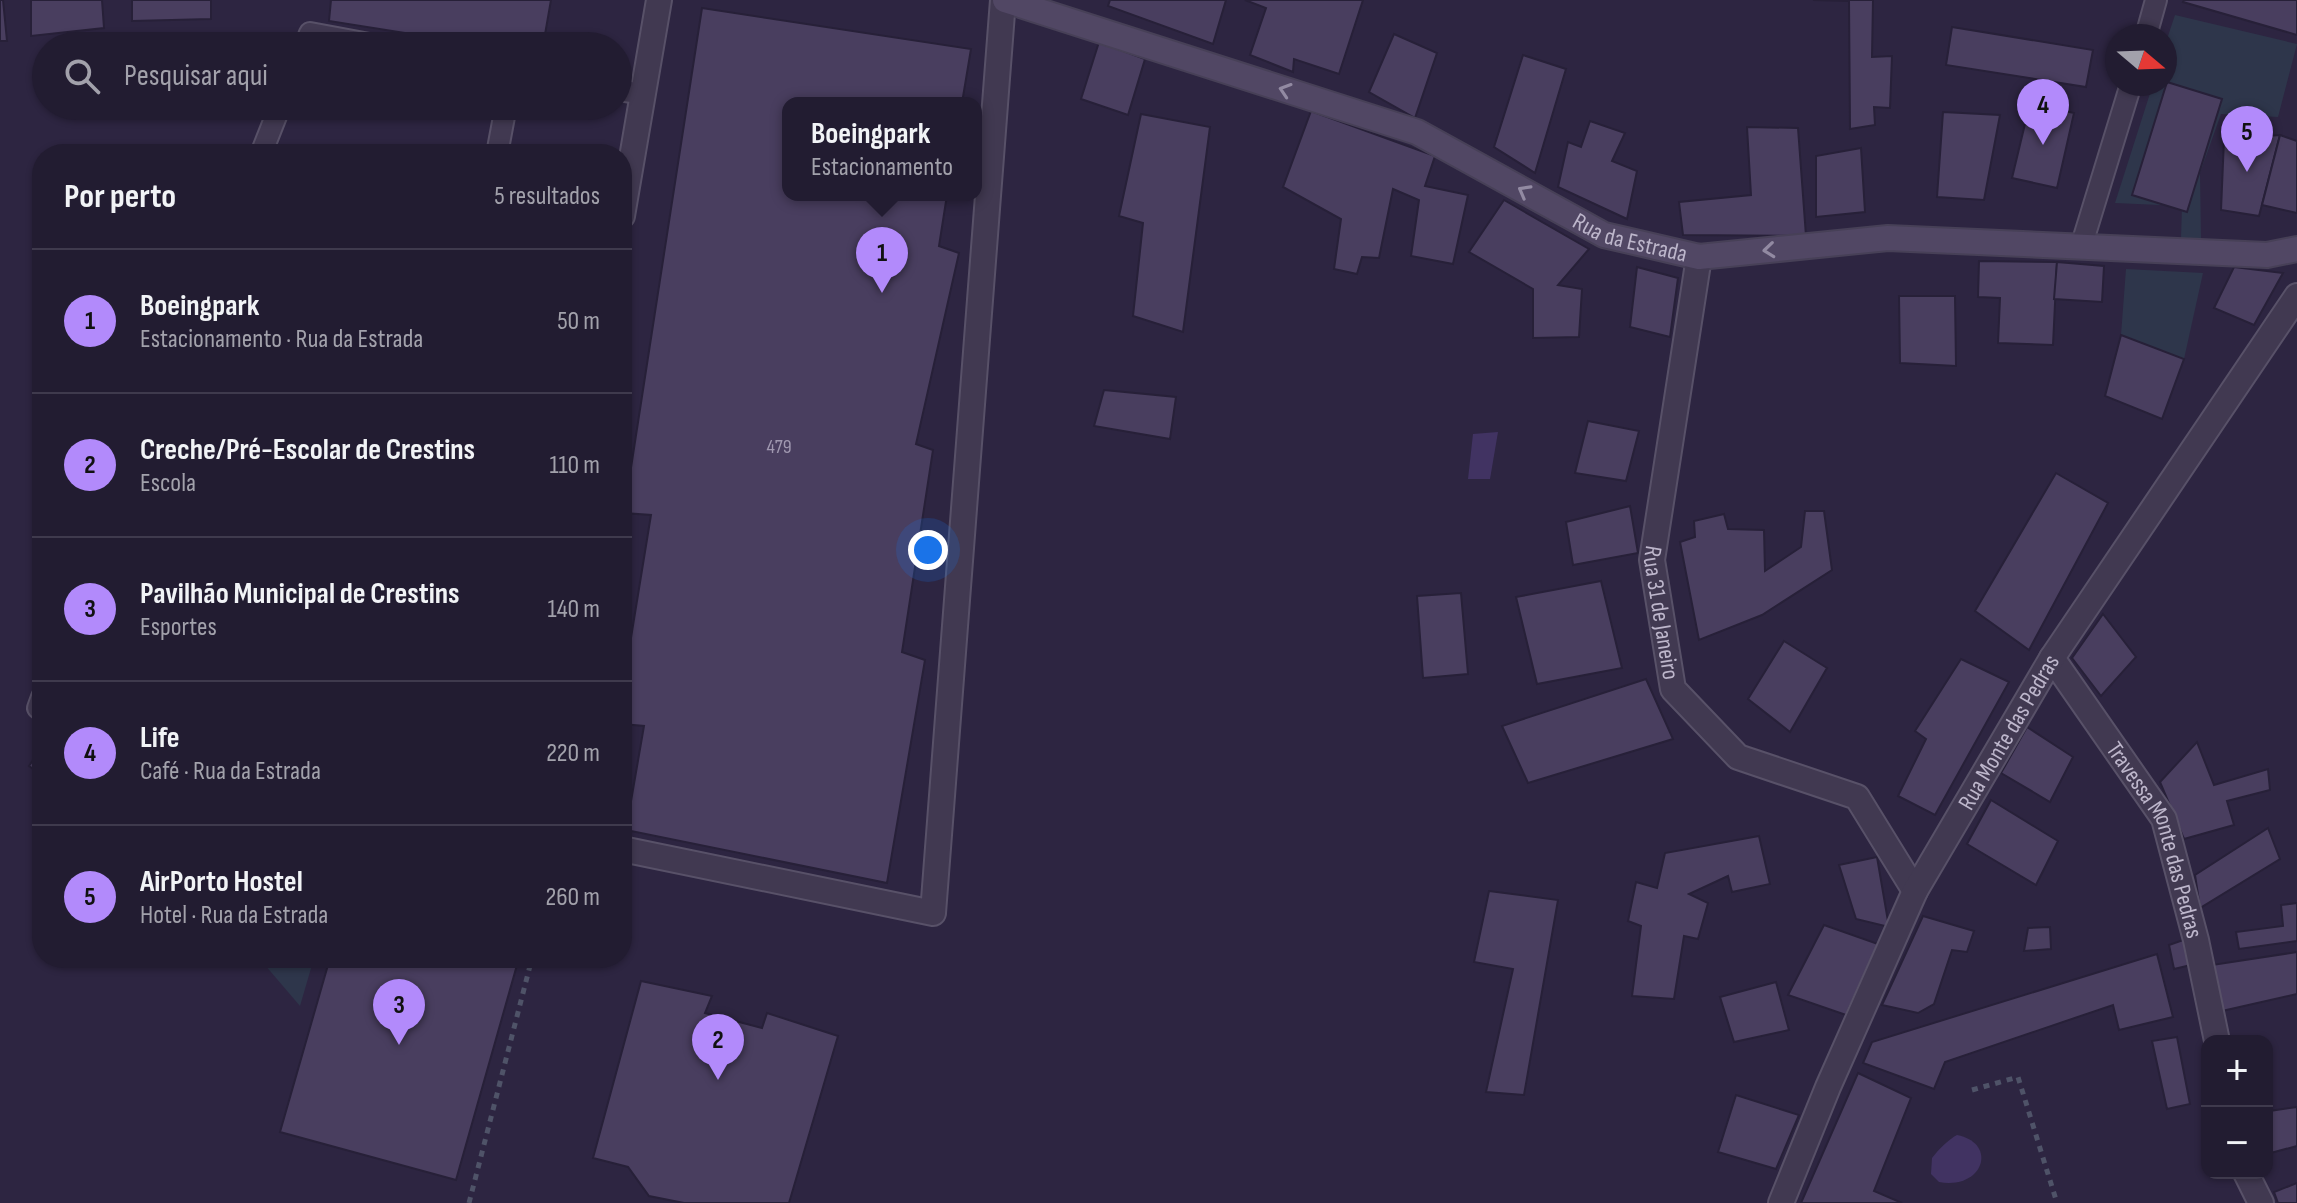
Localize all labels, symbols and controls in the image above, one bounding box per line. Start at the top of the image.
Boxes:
north arrow [2105,24,2177,96]
search box [32,32,632,120]
icon: search [60,54,104,98]
text: Pesquisar aqui [124,58,268,94]
pin: 4 [2017,79,2069,145]
one-way arrow [1279,83,1292,99]
popup [782,97,982,201]
pin: 5 [2221,106,2273,172]
text: Boeingpark [811,116,930,152]
text: Estacionamento [811,152,953,183]
text: Por perto [64,176,176,217]
text: 5 resultados [494,181,600,212]
one-way arrow [1517,185,1532,200]
street label: Rua da Estrada [1568,206,1690,268]
pin: 1 [856,227,908,293]
one-way arrow [1762,242,1775,259]
text: Boeingpark [140,288,259,324]
text: 1 [85,306,95,337]
text: 50 m [557,306,600,337]
text: Estacionamento · Rua da Estrada [140,324,423,355]
text: Creche/Pré-Escolar de Crestins [140,432,475,468]
house number: 479 [766,435,792,459]
text: 2 [84,450,96,481]
text: 110 m [549,450,600,481]
text: Escola [140,468,196,499]
your location [908,530,948,570]
street label: Rua 31 de Janeiro [1637,544,1686,682]
text: Pavilhão Municipal de Crestins [140,576,460,612]
text: 3 [84,594,96,625]
text: 140 m [548,594,600,625]
text: Esportes [140,612,217,643]
street label: Rua Monte das Pedras [1951,649,2065,815]
text: Life [140,720,180,756]
street label: Travessa Monte das Pedras [2100,736,2209,941]
text: 4 [84,738,96,769]
text: 220 m [546,738,600,769]
text: Café · Rua da Estrada [140,756,321,787]
text: AirPorto Hostel [140,864,303,900]
text: 5 [84,882,96,913]
text: 260 m [545,882,600,913]
text: Hotel · Rua da Estrada [140,900,328,931]
pin: 3 [373,979,425,1045]
pin: 2 [692,1014,744,1080]
map controls [2201,1035,2273,1179]
button: + [2201,1035,2273,1107]
button: − [2201,1107,2273,1179]

